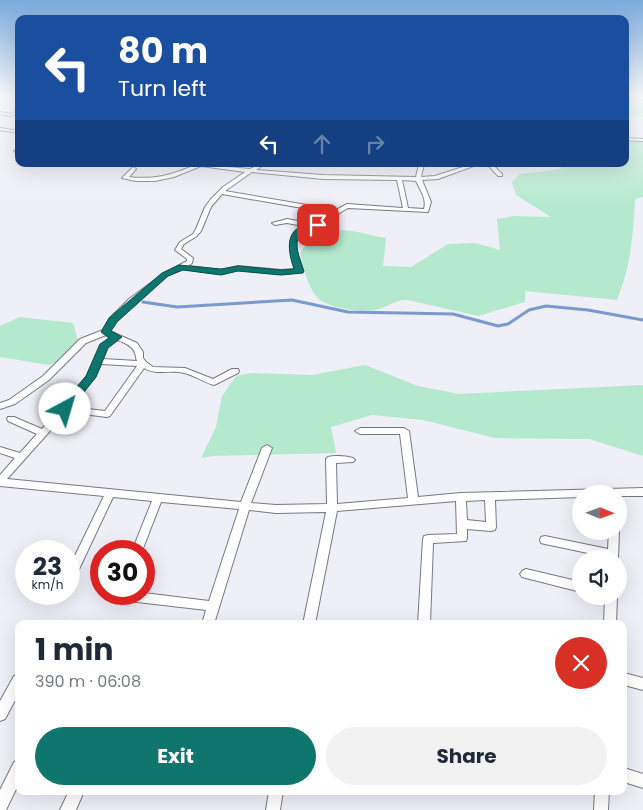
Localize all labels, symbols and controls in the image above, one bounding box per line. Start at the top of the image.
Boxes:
text: 80 m [118,26,208,75]
icon: left [35,35,100,100]
text: Turn left [118,73,206,104]
icon: left [255,130,283,158]
icon: ahead [308,130,336,158]
icon: right [361,130,389,158]
pin [297,204,339,246]
icon: arrive [304,211,332,239]
position arrow [38,382,90,434]
north arrow [572,485,628,540]
map controls [572,485,627,605]
speed limit sign: 30 [90,540,155,605]
text: 23 [33,549,62,584]
button: sound [572,550,627,605]
text: km/h [32,576,63,593]
text: 1 min [35,628,113,671]
button: close [555,637,607,689]
text: 390 m · 06:08 [35,670,141,693]
button: Exit [35,727,316,785]
button: Share [326,727,607,785]

